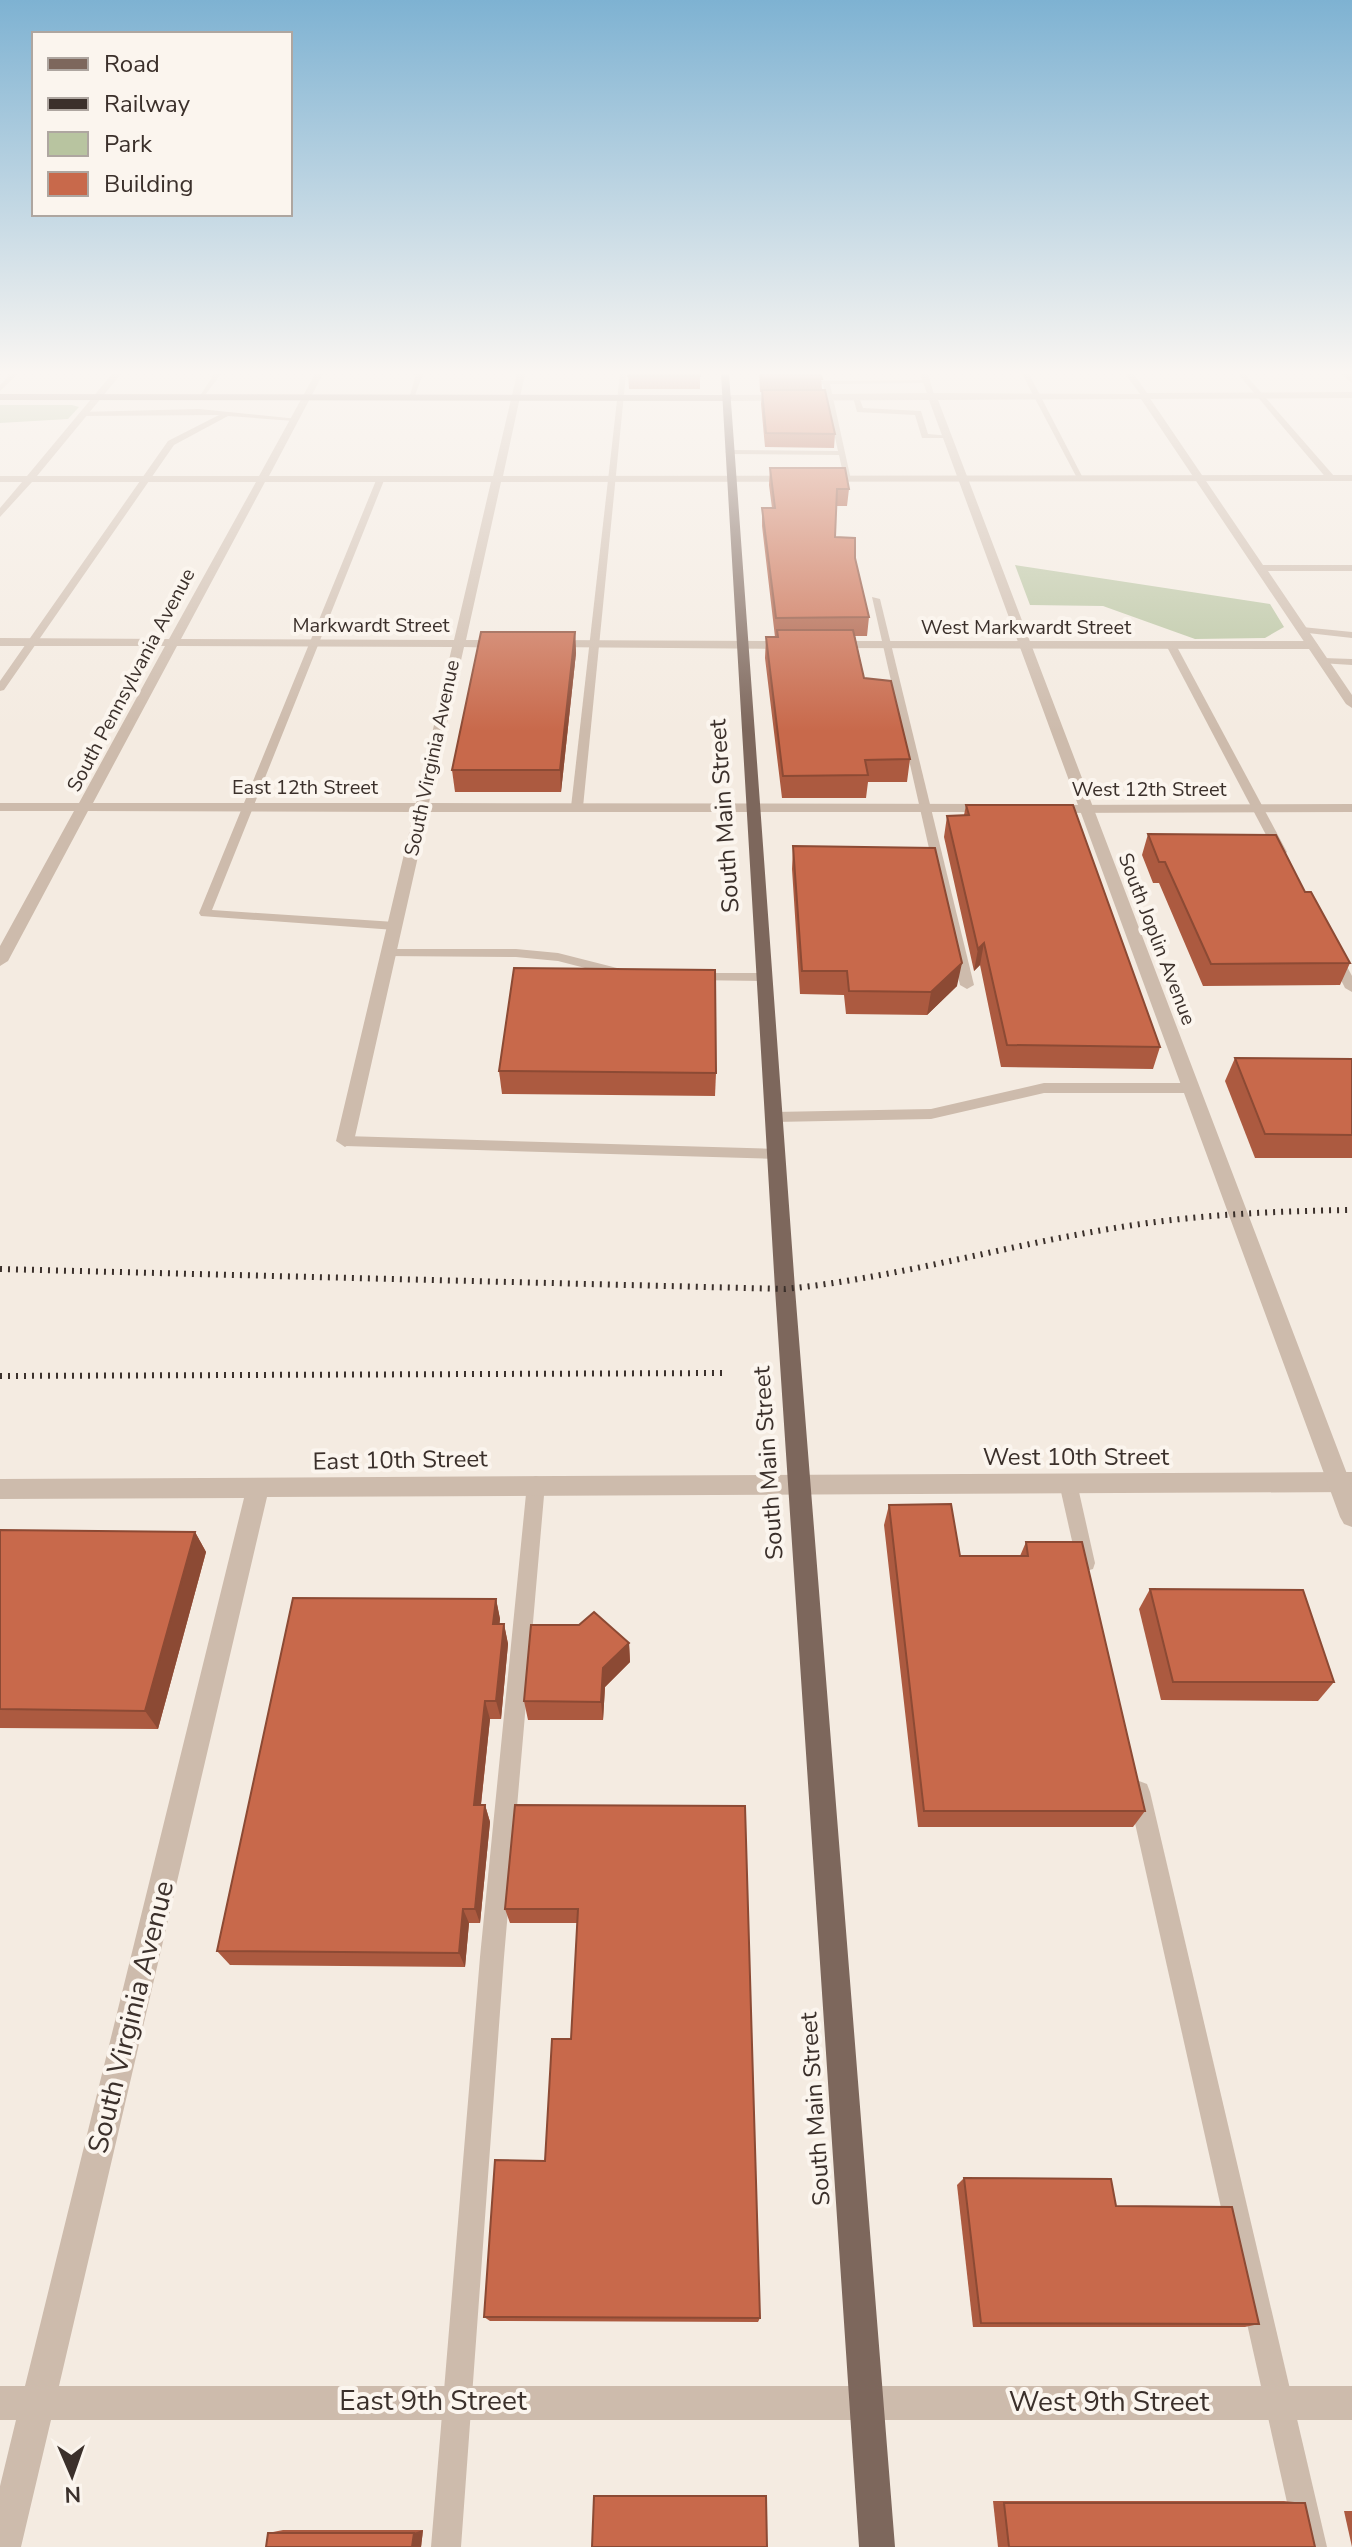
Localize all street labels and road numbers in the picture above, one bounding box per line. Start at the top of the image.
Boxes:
street label: South Pennsylvania Avenue [60,563,202,797]
street label: Markwardt Street [292,612,451,639]
street label: West Markwardt Street [921,614,1132,641]
street label: South Virginia Avenue [398,657,466,859]
street label: South Main Street [701,718,747,914]
street label: East 12th Street [232,774,379,801]
street label: West 12th Street [1071,776,1228,803]
street label: South Joplin Avenue [1112,849,1202,1029]
street label: South Main Street [745,1365,791,1561]
street label: West 10th Street [983,1441,1170,1473]
street label: East 10th Street [312,1442,488,1478]
street label: South Virginia Avenue [79,1877,183,2157]
street label: South Main Street [792,2011,838,2207]
street label: East 9th Street [339,2382,527,2420]
street label: West 9th Street [1009,2383,1209,2421]

